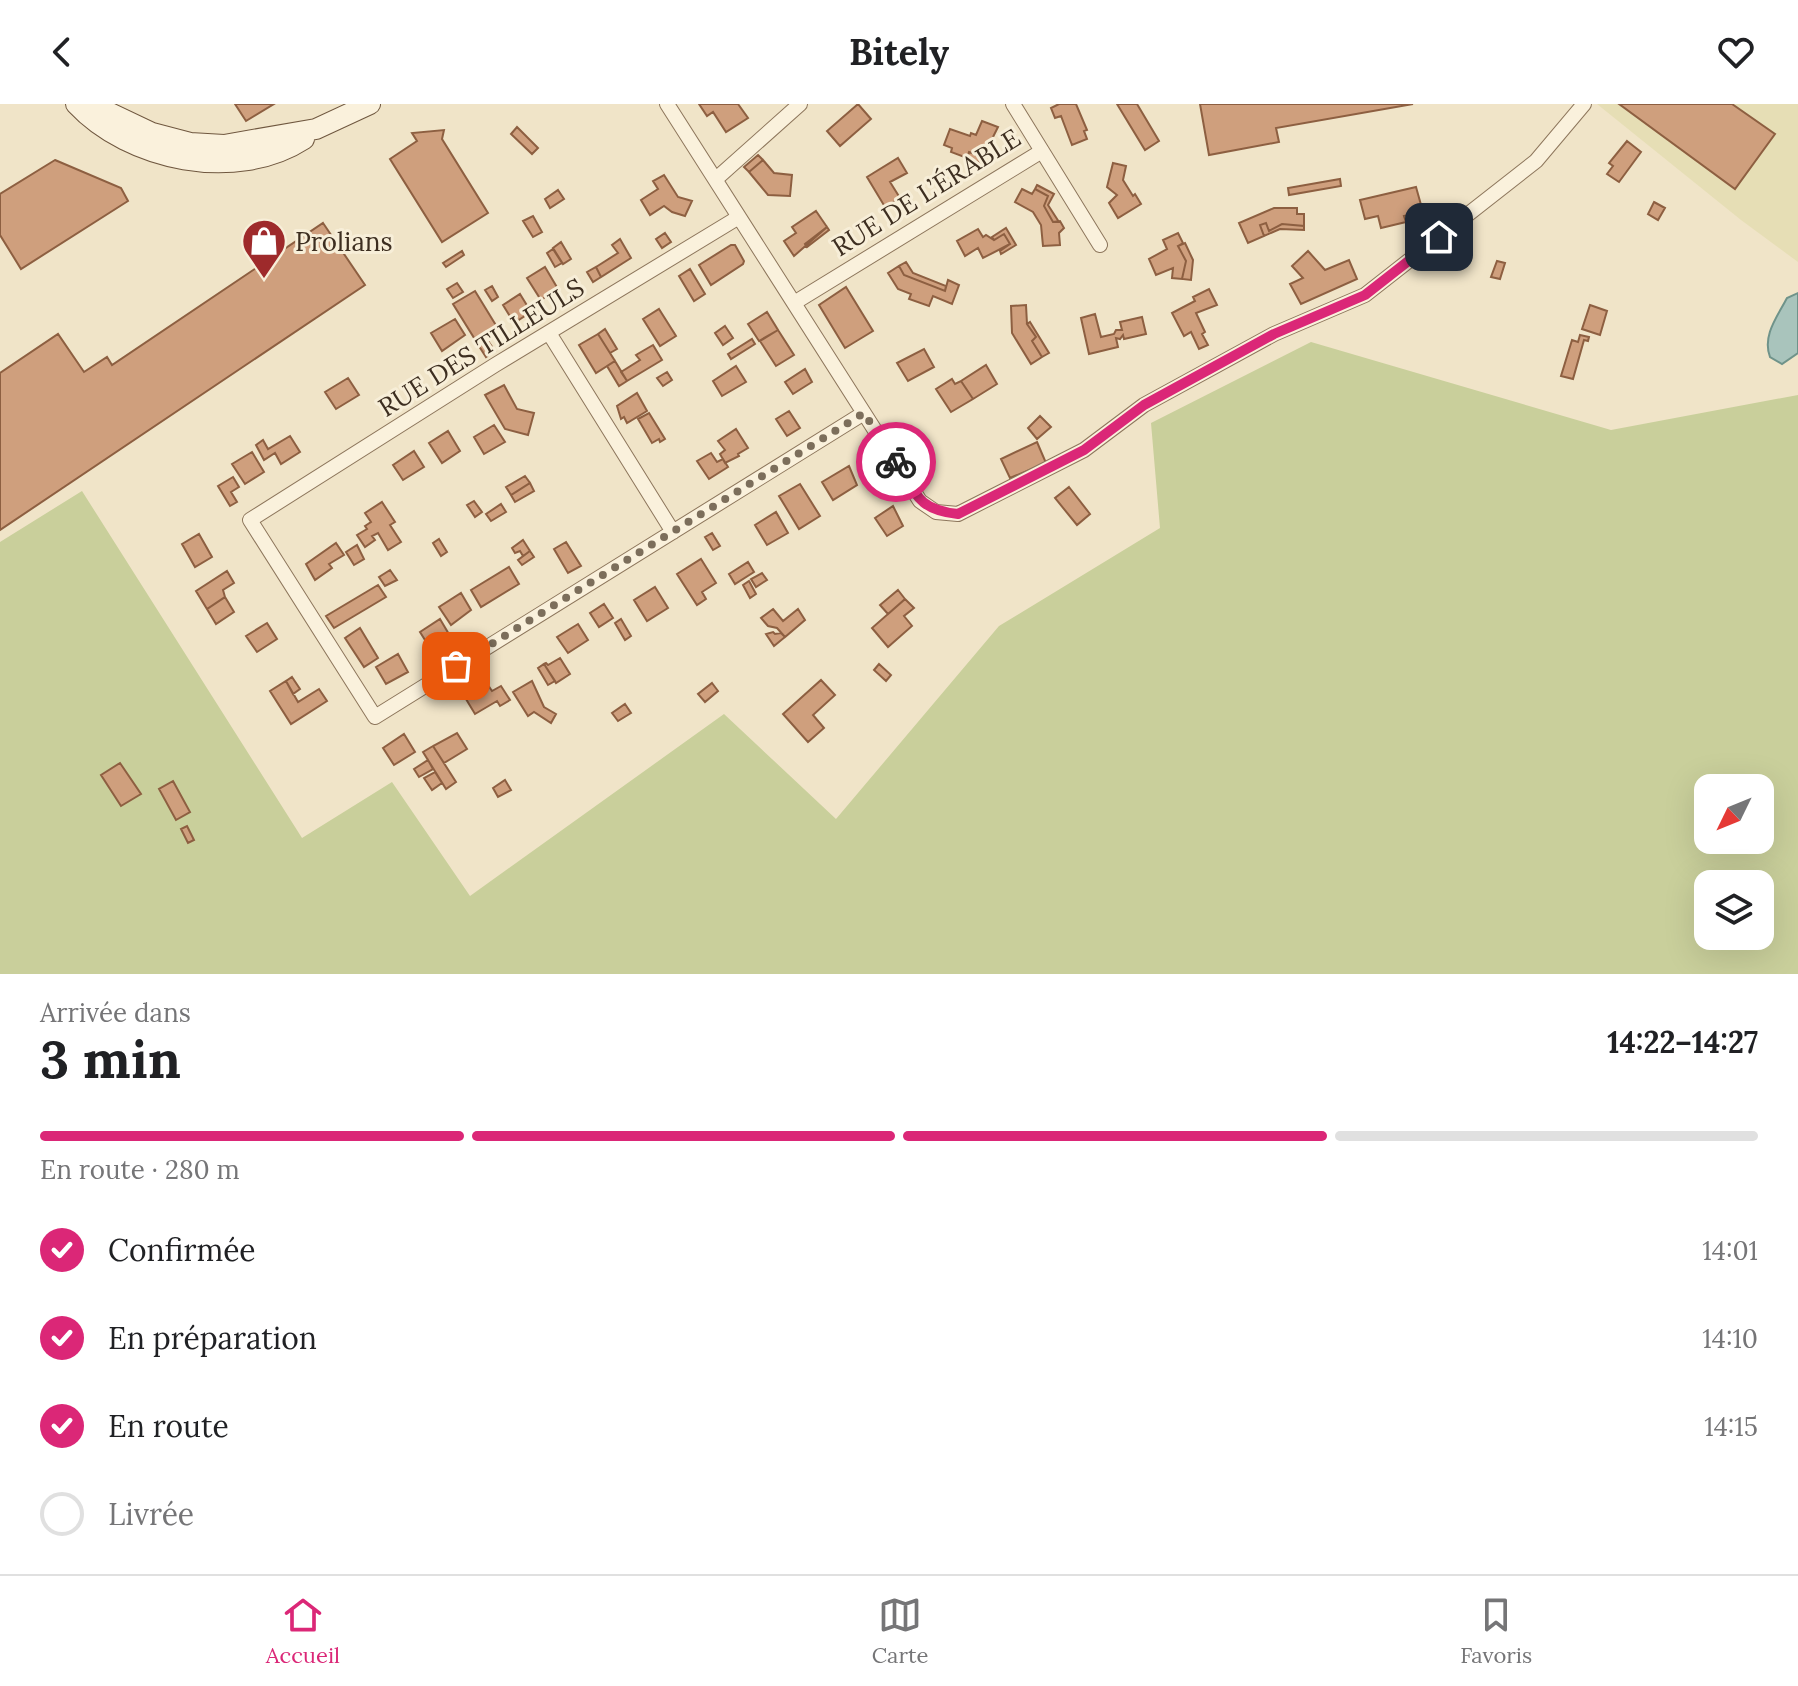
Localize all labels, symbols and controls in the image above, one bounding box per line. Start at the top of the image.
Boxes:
text: Bitely [849,29,949,75]
icon: back [40,30,84,74]
icon: heart [1714,30,1758,74]
street label: RUE DE L’ÉRABLE [826,121,1026,263]
pin [1405,203,1473,271]
icon: home [1417,215,1461,259]
shop icon: Prolians [240,217,288,280]
place label: Prolians [295,225,393,258]
street label: RUE DES TILLEULS [372,270,590,424]
courier [856,422,936,502]
icon: bike [874,440,918,484]
pin [422,632,490,700]
icon: bag [434,644,478,688]
north arrow [1694,774,1774,854]
map controls [1694,774,1774,950]
button: layers [1694,870,1774,950]
text: Arrivée dans [40,996,191,1029]
text: 14:22–14:27 [1607,1023,1758,1061]
text: 3 min [40,1026,181,1092]
text: En route · 280 m [40,1153,240,1186]
icon: check [40,1228,84,1272]
text: Confirmée [108,1231,256,1269]
text: 14:01 [1702,1234,1758,1267]
icon: check [40,1316,84,1360]
text: En préparation [108,1319,317,1357]
text: 14:10 [1702,1322,1758,1355]
icon: check [40,1404,84,1448]
text: En route [108,1407,229,1445]
text: 14:15 [1704,1410,1758,1443]
text: Livrée [108,1495,194,1533]
tab: Accueil [266,1593,340,1669]
tab: Carte [872,1593,929,1669]
tab: Favoris [1460,1593,1532,1669]

